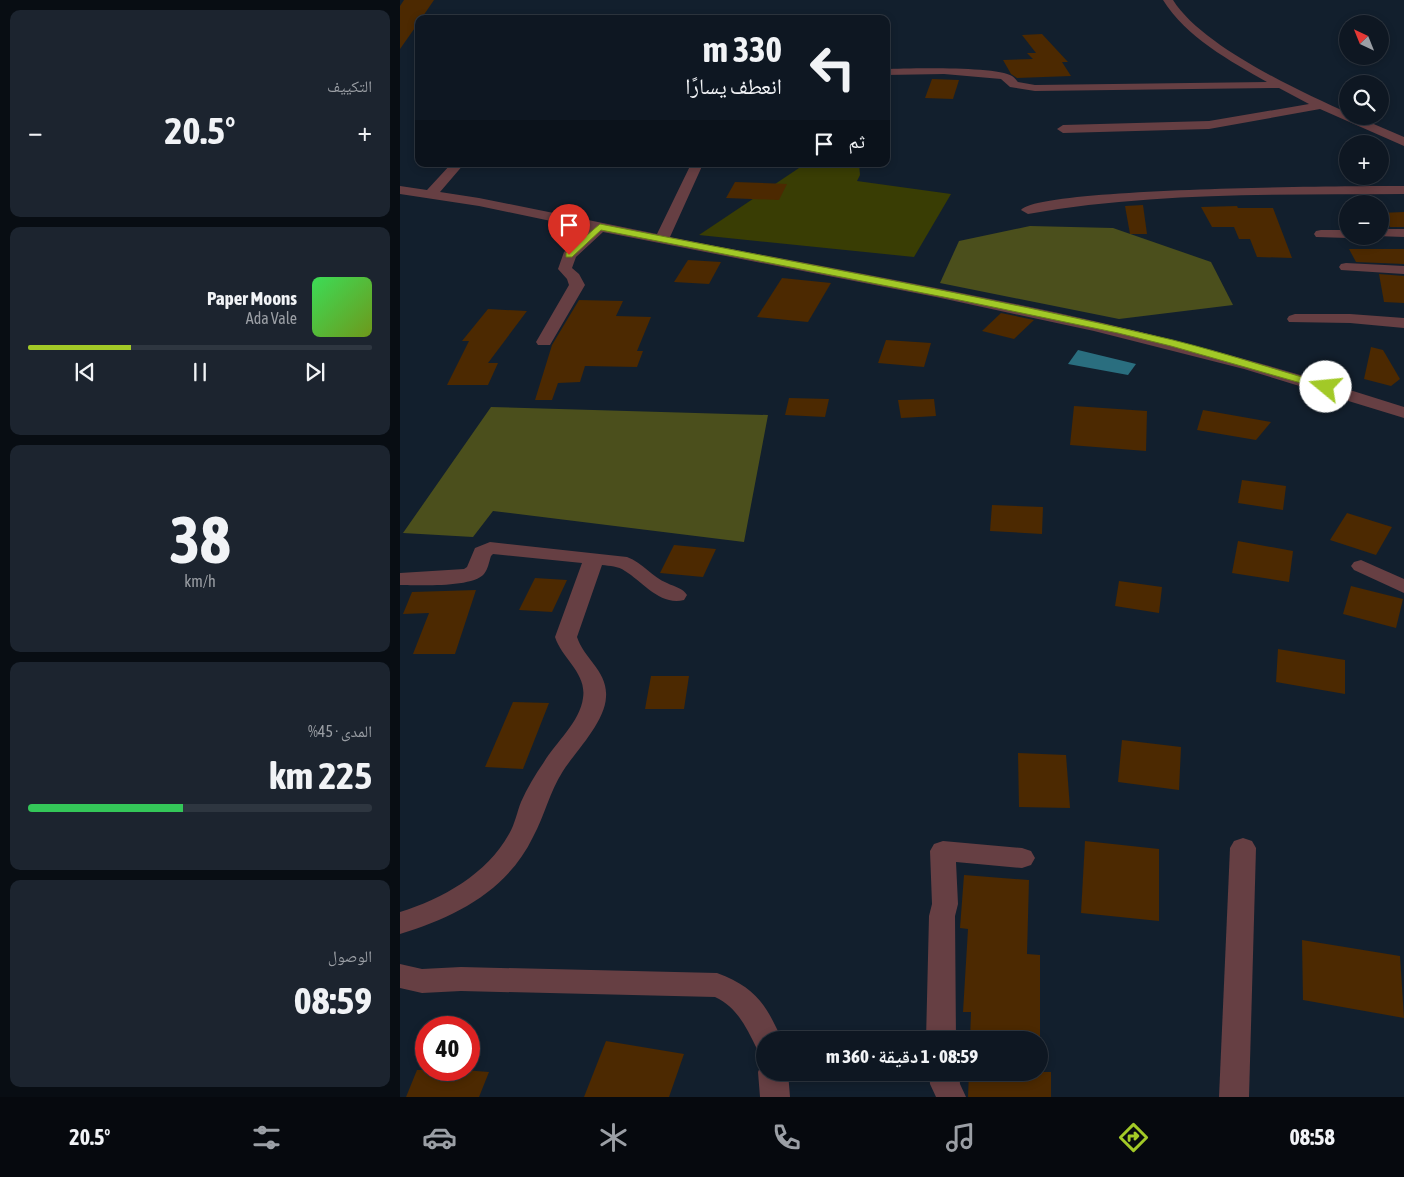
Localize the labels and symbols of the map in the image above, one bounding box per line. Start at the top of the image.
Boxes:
north arrow [1339,15,1389,65]
pin [548,204,590,255]
position arrow [1299,360,1351,412]
speed limit sign: 40 [415,1016,480,1081]

